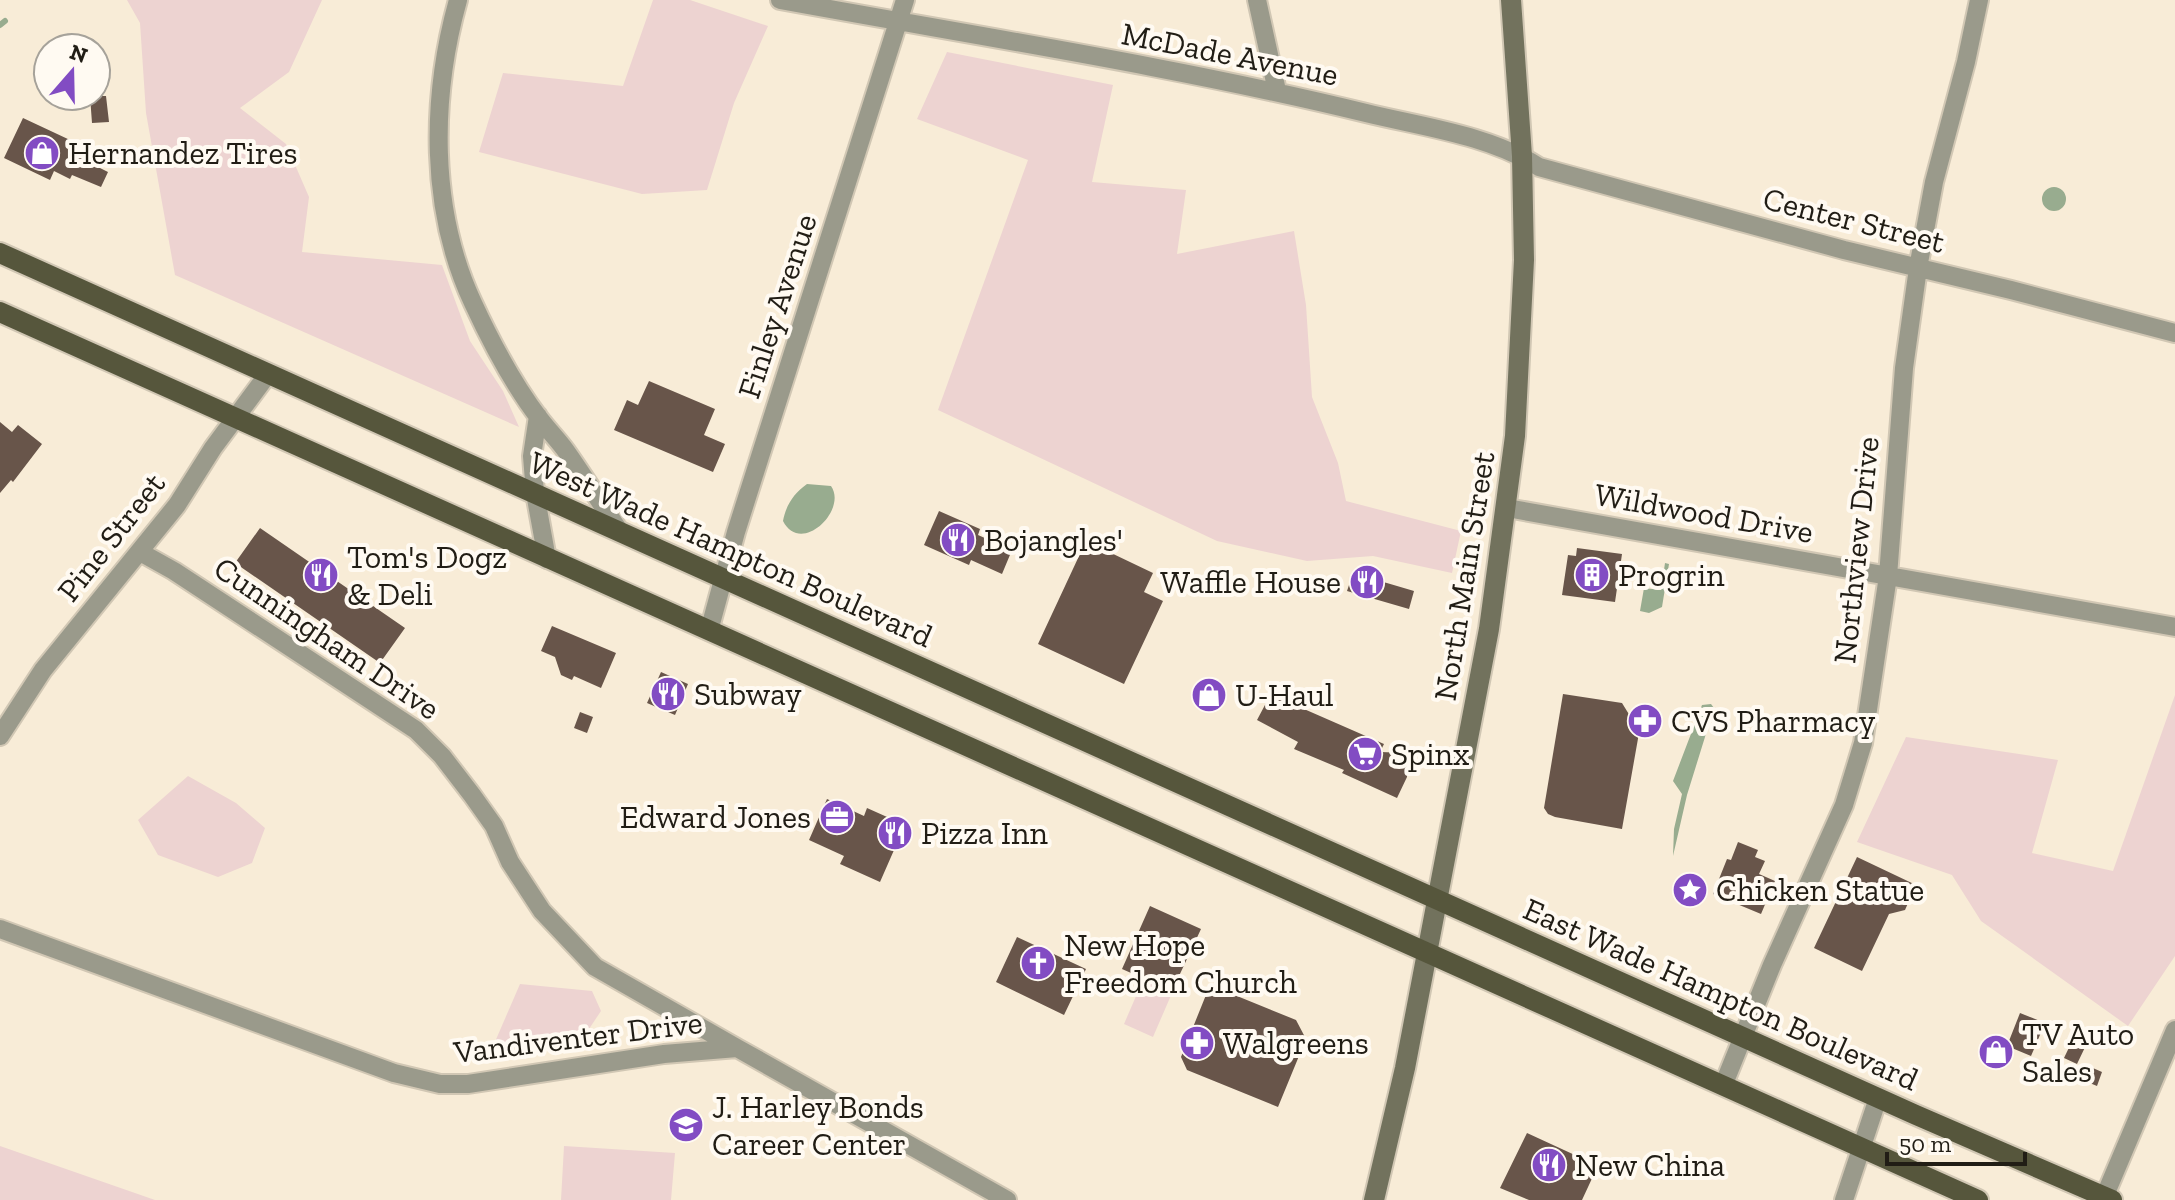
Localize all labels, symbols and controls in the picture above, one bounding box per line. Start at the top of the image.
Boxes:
street label: McDade Avenue [1118,14,1342,94]
north arrow [32,32,112,112]
text: N [66,38,91,69]
shop icon: Hernandez Tires [23,134,61,172]
place label: Hernandez Tires [68,134,297,172]
street label: Center Street [1759,179,1949,261]
street label: Finley Avenue [729,209,825,403]
street label: Northview Drive [1825,435,1887,665]
street label: West Wade Hampton Boulevard [524,443,939,655]
street label: North Main Street [1426,449,1502,703]
street label: Pine Street [49,465,173,609]
street label: Wildwood Drive [1592,475,1816,551]
restaurant icon: Bojangles' [939,521,977,559]
place label: Bojangles' [984,521,1123,559]
place label: Tom's Dogz & Deli [347,538,507,613]
street label: Cunningham Drive [207,549,447,727]
restaurant icon: Tom's Dogz & Deli [302,556,340,594]
building icon: Progrin [1573,556,1611,594]
place label: Progrin [1618,556,1725,594]
place label: Waffle House [1160,563,1341,601]
restaurant icon: Waffle House [1348,563,1386,601]
restaurant icon: Subway [649,675,687,713]
place label: Subway [694,675,802,713]
shop icon: U-Haul [1190,676,1228,714]
place label: U-Haul [1235,676,1334,714]
pharmacy icon: CVS Pharmacy [1626,702,1664,740]
place label: CVS Pharmacy [1671,702,1876,740]
supermarket icon: Spinx [1346,735,1384,773]
place label: Spinx [1391,735,1469,773]
place label: Edward Jones [620,798,811,836]
office icon: Edward Jones [818,798,856,836]
restaurant icon: Pizza Inn [876,814,914,852]
place label: Pizza Inn [921,814,1048,852]
place icon: Chicken Statue [1671,871,1709,909]
place label: Chicken Statue [1716,871,1924,909]
street label: East Wade Hampton Boulevard [1518,890,1925,1099]
place label: New Hope Freedom Church [1064,926,1297,1001]
church icon: New Hope Freedom Church [1019,944,1057,982]
street label: Vandiventer Drive [451,1003,704,1071]
place label: TV Auto Sales [2022,1015,2134,1090]
pharmacy icon: Walgreens [1178,1024,1216,1062]
place label: Walgreens [1223,1024,1369,1062]
shop icon: TV Auto Sales [1977,1033,2015,1071]
place label: J. Harley Bonds Career Center [712,1088,924,1163]
school or university icon: J. Harley Bonds Career Center [667,1106,705,1144]
scale bar [1887,1116,2025,1166]
text: 50 m [1899,1129,1952,1158]
restaurant icon: New China [1530,1146,1568,1184]
place label: New China [1575,1146,1725,1184]

